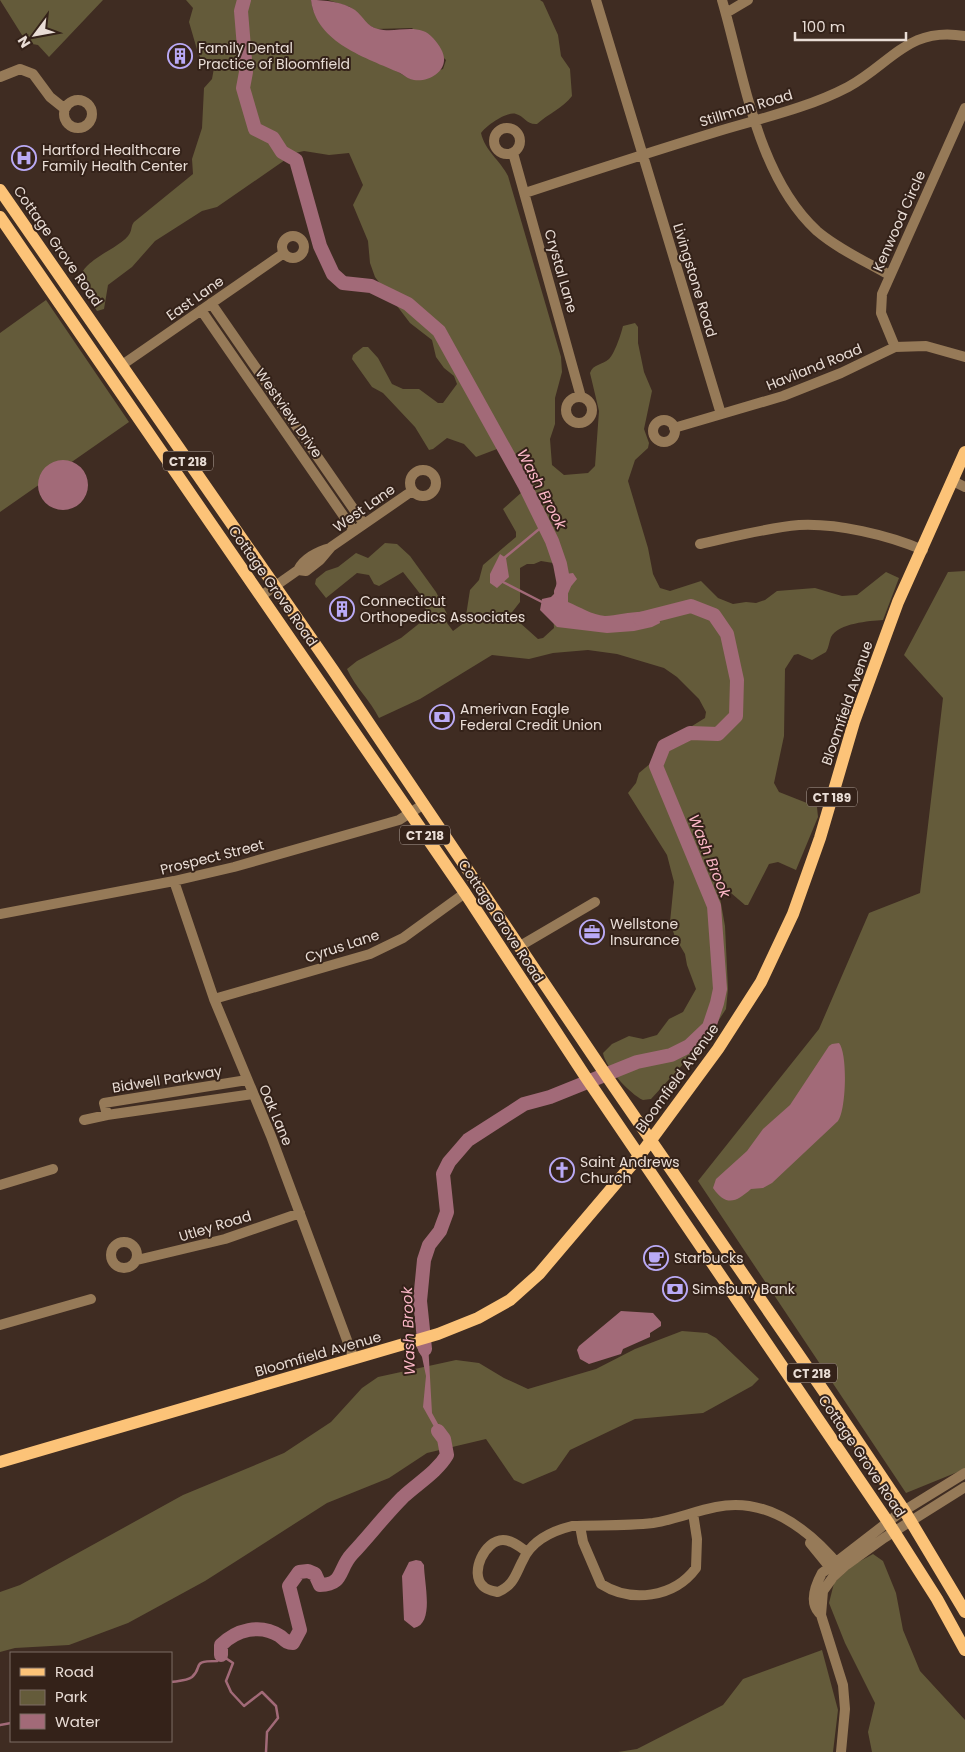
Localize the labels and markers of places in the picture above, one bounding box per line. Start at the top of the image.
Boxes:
place label: Family Dental Practice of Bloomfield [198,38,350,74]
building icon: Family Dental Practice of Bloomfield [167,43,193,69]
place label: Hartford Healthcare Family Health Center [42,140,188,176]
hospital icon: Hartford Healthcare Family Health Center [11,145,37,171]
place label: Connecticut Orthopedics Associates [360,591,525,627]
building icon: Connecticut Orthopedics Associates [329,596,355,622]
place label: Amerivan Eagle Federal Credit Union [460,699,602,735]
bank icon: Amerivan Eagle Federal Credit Union [429,704,455,730]
place label: Wellstone Insurance [610,914,680,950]
office icon: Wellstone Insurance [579,919,605,945]
place label: Saint Andrews Church [580,1152,679,1188]
church icon: Saint Andrews Church [549,1157,575,1183]
cafe icon: Starbucks [643,1245,669,1271]
place label: Starbucks [674,1248,743,1268]
bank icon: Simsbury Bank [662,1276,688,1302]
place label: Simsbury Bank [692,1279,796,1299]

